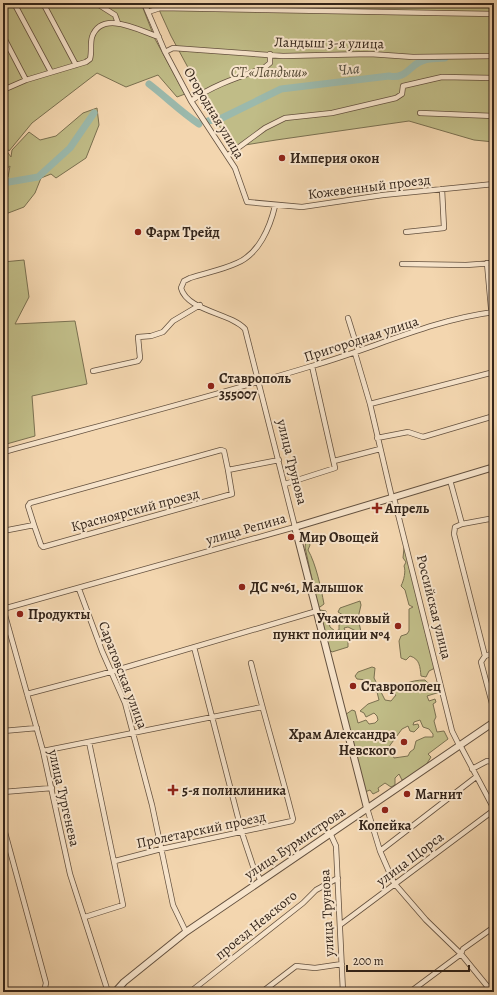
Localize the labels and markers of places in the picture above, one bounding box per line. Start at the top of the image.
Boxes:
place label: Империя окон [290,149,379,168]
marker: Империя окон [277,153,287,163]
place label: Фарм Трейд [146,223,220,242]
marker: Фарм Трейд [133,227,143,237]
place label: Ставрополь 355007 [219,369,291,404]
marker: Ставрополь 355007 [206,381,216,391]
place label: Апрель [384,499,430,518]
marker: Апрель [372,503,382,513]
place label: Мир Овощей [299,528,379,547]
marker: Мир Овощей [286,532,296,542]
place label: ДС №61, Малышок [250,578,364,597]
marker: ДС №61, Малышок [237,582,247,592]
place label: Продукты [28,605,90,624]
marker: Продукты [15,609,25,619]
place label: Участковый пункт полиции №4 [273,609,390,644]
marker: Участковый пункт полиции №4 [393,621,403,631]
place label: Ставрополец [361,677,441,696]
marker: Ставрополец [348,681,358,691]
place label: Храм Александра Невского [289,725,396,760]
marker: Храм Александра Невского [399,737,409,747]
place label: 5-я поликлиника [182,781,287,800]
marker: 5-я поликлиника [167,784,179,796]
place label: Магнит [415,785,463,804]
marker: Магнит [402,789,412,799]
marker: Копейка [380,805,390,815]
place label: Копейка [359,816,412,835]

